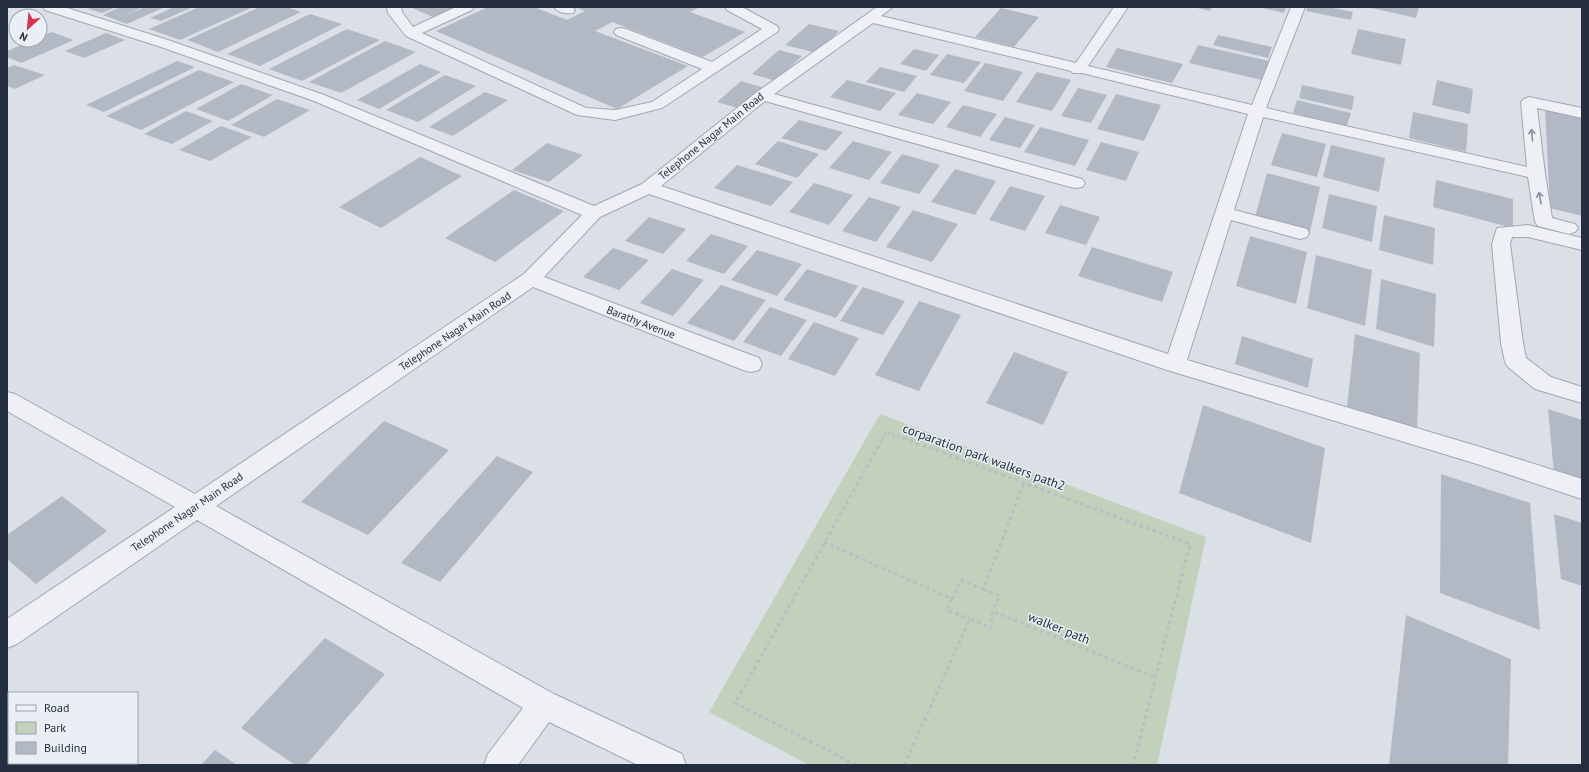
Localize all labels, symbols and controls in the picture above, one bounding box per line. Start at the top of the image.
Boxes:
north arrow [8,8,48,48]
text: N [17,29,30,45]
street label: Telephone Nagar Main Road [655,89,767,183]
one-way arrow [1529,129,1536,142]
one-way arrow [1536,192,1544,205]
street label: Telephone Nagar Main Road [396,288,514,374]
street label: Barathy Avenue [605,302,678,342]
street label: corparation park walkers path2 [900,420,1068,494]
street label: Telephone Nagar Main Road [128,469,246,555]
street label: walker path [1026,608,1092,648]
legend [8,692,138,764]
text: Road [44,700,69,715]
text: Park [44,720,66,735]
text: Building [44,740,87,755]

